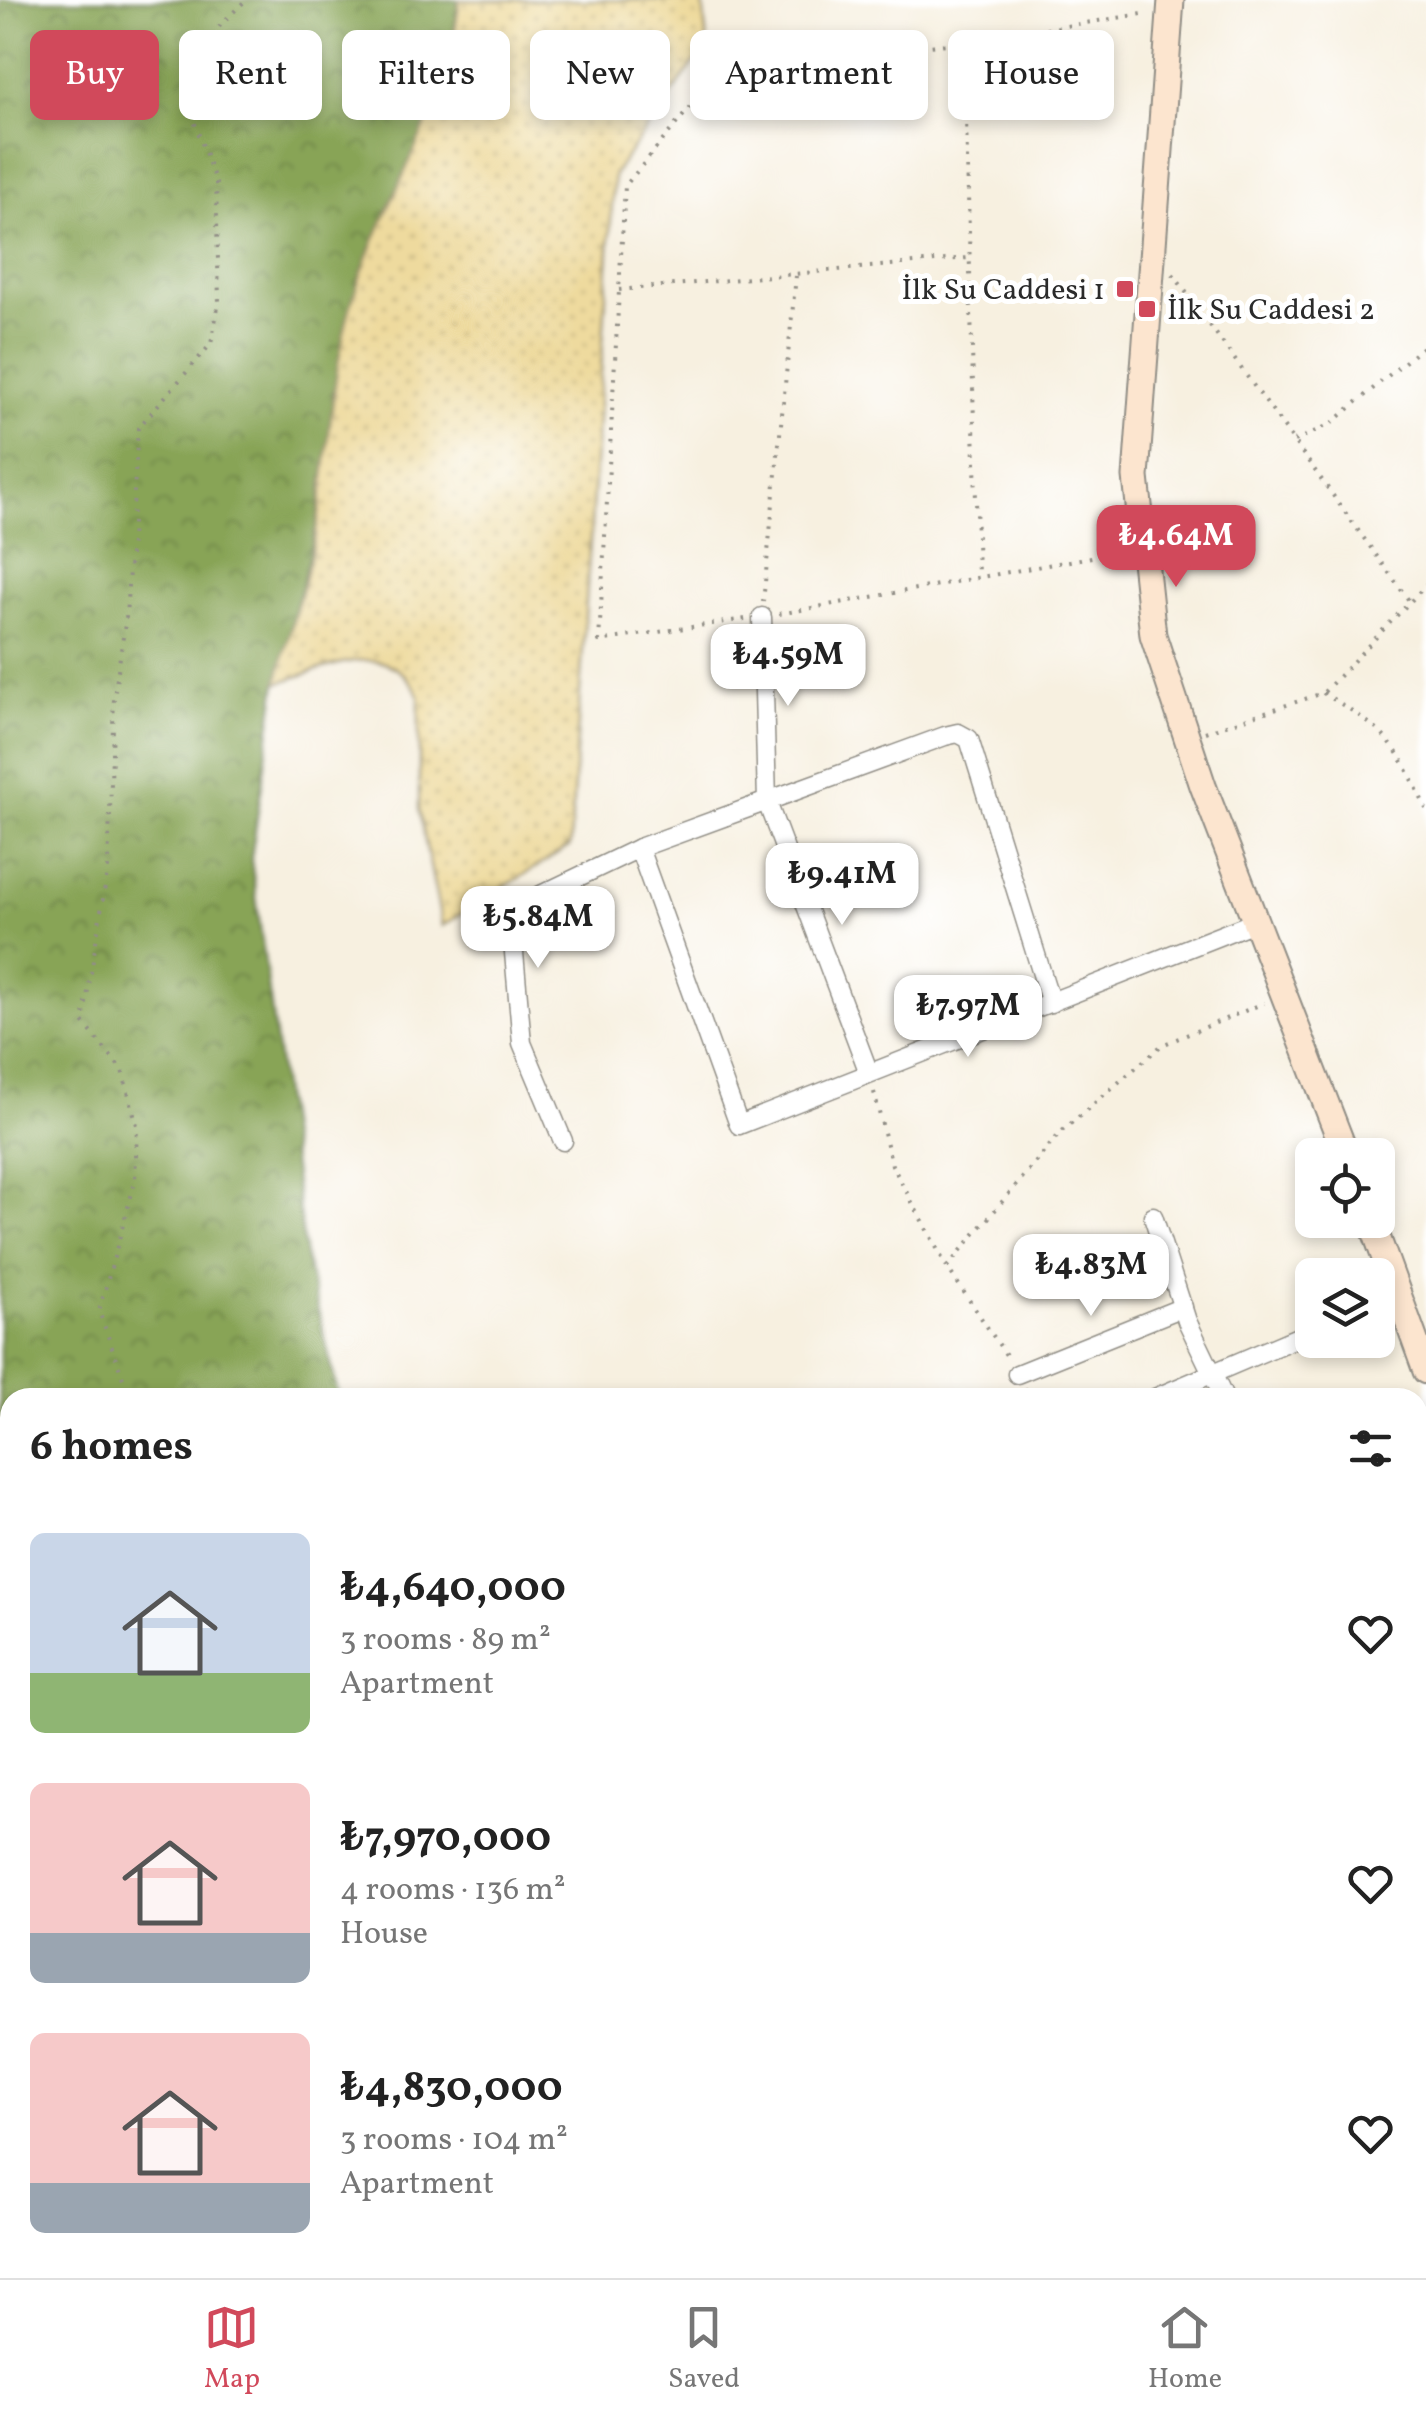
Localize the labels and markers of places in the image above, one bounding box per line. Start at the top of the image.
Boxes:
place label: İlk Su Caddesi 1 [901,270,1105,312]
marker: İlk Su Caddesi 1 [1114,278,1136,300]
place label: İlk Su Caddesi 2 [1167,290,1375,332]
marker: İlk Su Caddesi 2 [1136,298,1158,320]
pin: ₺4.64M [1095,505,1257,590]
pin: ₺4.59M [707,624,869,709]
pin: ₺9.41M [761,843,923,928]
pin: ₺5.84M [457,886,619,971]
pin: ₺7.97M [887,975,1049,1060]
pin: ₺4.83M [1010,1234,1172,1319]

